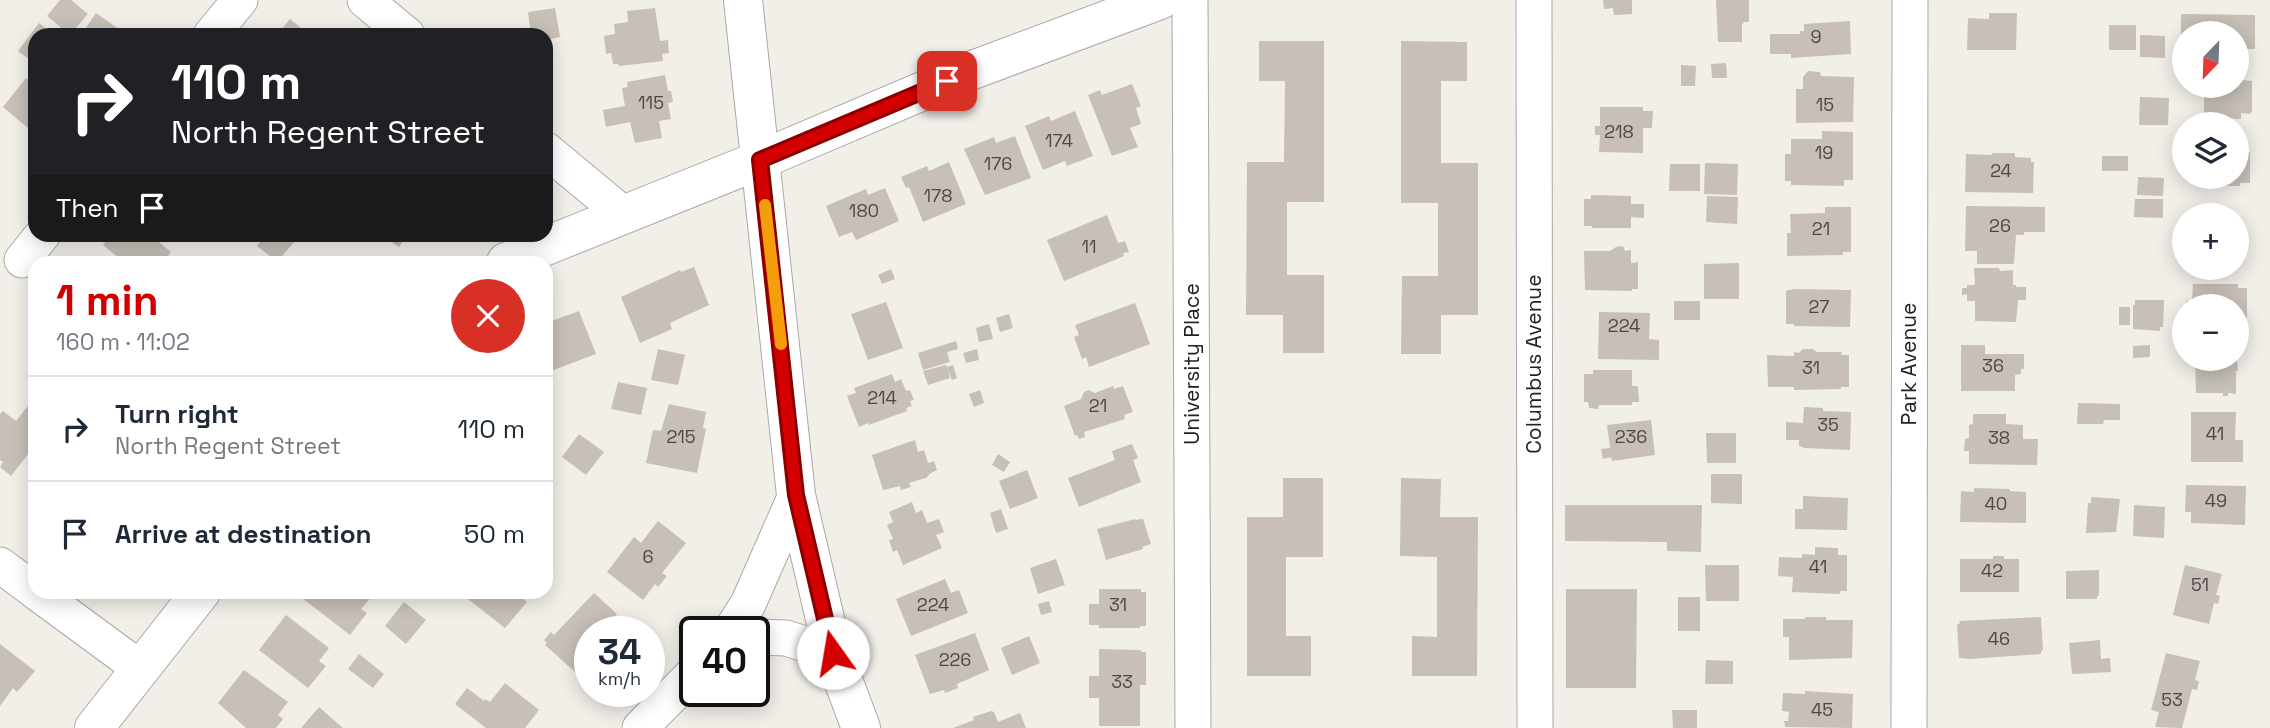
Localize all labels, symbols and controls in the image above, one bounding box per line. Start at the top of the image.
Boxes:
north arrow [2172,21,2249,98]
map controls [2172,21,2249,371]
house number: 9 [1810,25,1822,48]
text: 110 m [171,51,301,113]
pin [917,51,977,111]
icon: right [56,56,147,147]
icon: arrive [928,62,966,100]
house number: 115 [638,91,664,114]
house number: 15 [1816,93,1834,116]
text: North Regent Street [171,112,485,152]
button: layers [2172,112,2249,189]
house number: 218 [1604,120,1634,143]
house number: 174 [1045,129,1073,152]
house number: 19 [1815,141,1833,164]
house number: 176 [984,152,1012,175]
house number: 24 [1990,159,2012,182]
house number: 178 [924,184,952,207]
icon: arrive [133,189,171,227]
text: Then [56,191,119,225]
house number: 180 [849,199,879,222]
button: + [2172,203,2249,280]
house number: 26 [1989,214,2011,237]
house number: 21 [1812,217,1830,240]
house number: 11 [1081,235,1097,258]
text: 1 min [56,274,159,327]
street label: Columbus Avenue [1520,274,1547,454]
button: close [451,279,525,353]
street label: University Place [1178,283,1205,445]
button: − [2172,294,2249,371]
house number: 27 [1809,295,1829,318]
street label: Park Avenue [1895,303,1922,425]
house number: 224 [1608,314,1640,337]
text: 160 m · 11:02 [56,327,190,357]
house number: 36 [1982,354,2004,377]
house number: 31 [1802,356,1820,379]
house number: 214 [867,386,897,409]
house number: 21 [1089,394,1107,417]
text: Turn right [115,397,239,431]
icon: right [56,410,94,448]
text: 110 m [458,412,525,446]
house number: 35 [1817,413,1839,436]
house number: 41 [2206,422,2224,445]
house number: 215 [666,425,696,448]
house number: 236 [1615,425,1647,448]
house number: 38 [1988,426,2010,449]
text: North Regent Street [115,431,341,461]
house number: 49 [2205,489,2227,512]
house number: 40 [1985,492,2007,515]
icon: arrive [56,515,94,553]
text: Arrive at destination [115,517,372,551]
text: 50 m [464,517,525,551]
house number: 6 [642,545,654,568]
house number: 41 [1809,555,1827,578]
house number: 42 [1981,559,2003,582]
house number: 51 [2191,573,2209,596]
house number: 224 [917,593,949,616]
house number: 31 [1109,593,1127,616]
speed limit sign: 40 [679,616,770,707]
position arrow [796,616,870,690]
house number: 46 [1988,627,2010,650]
text: 34 [598,630,641,674]
house number: 226 [939,648,971,671]
text: km/h [598,667,641,690]
house number: 33 [1111,670,1133,693]
house number: 53 [2161,688,2183,711]
house number: 45 [1811,698,1833,721]

